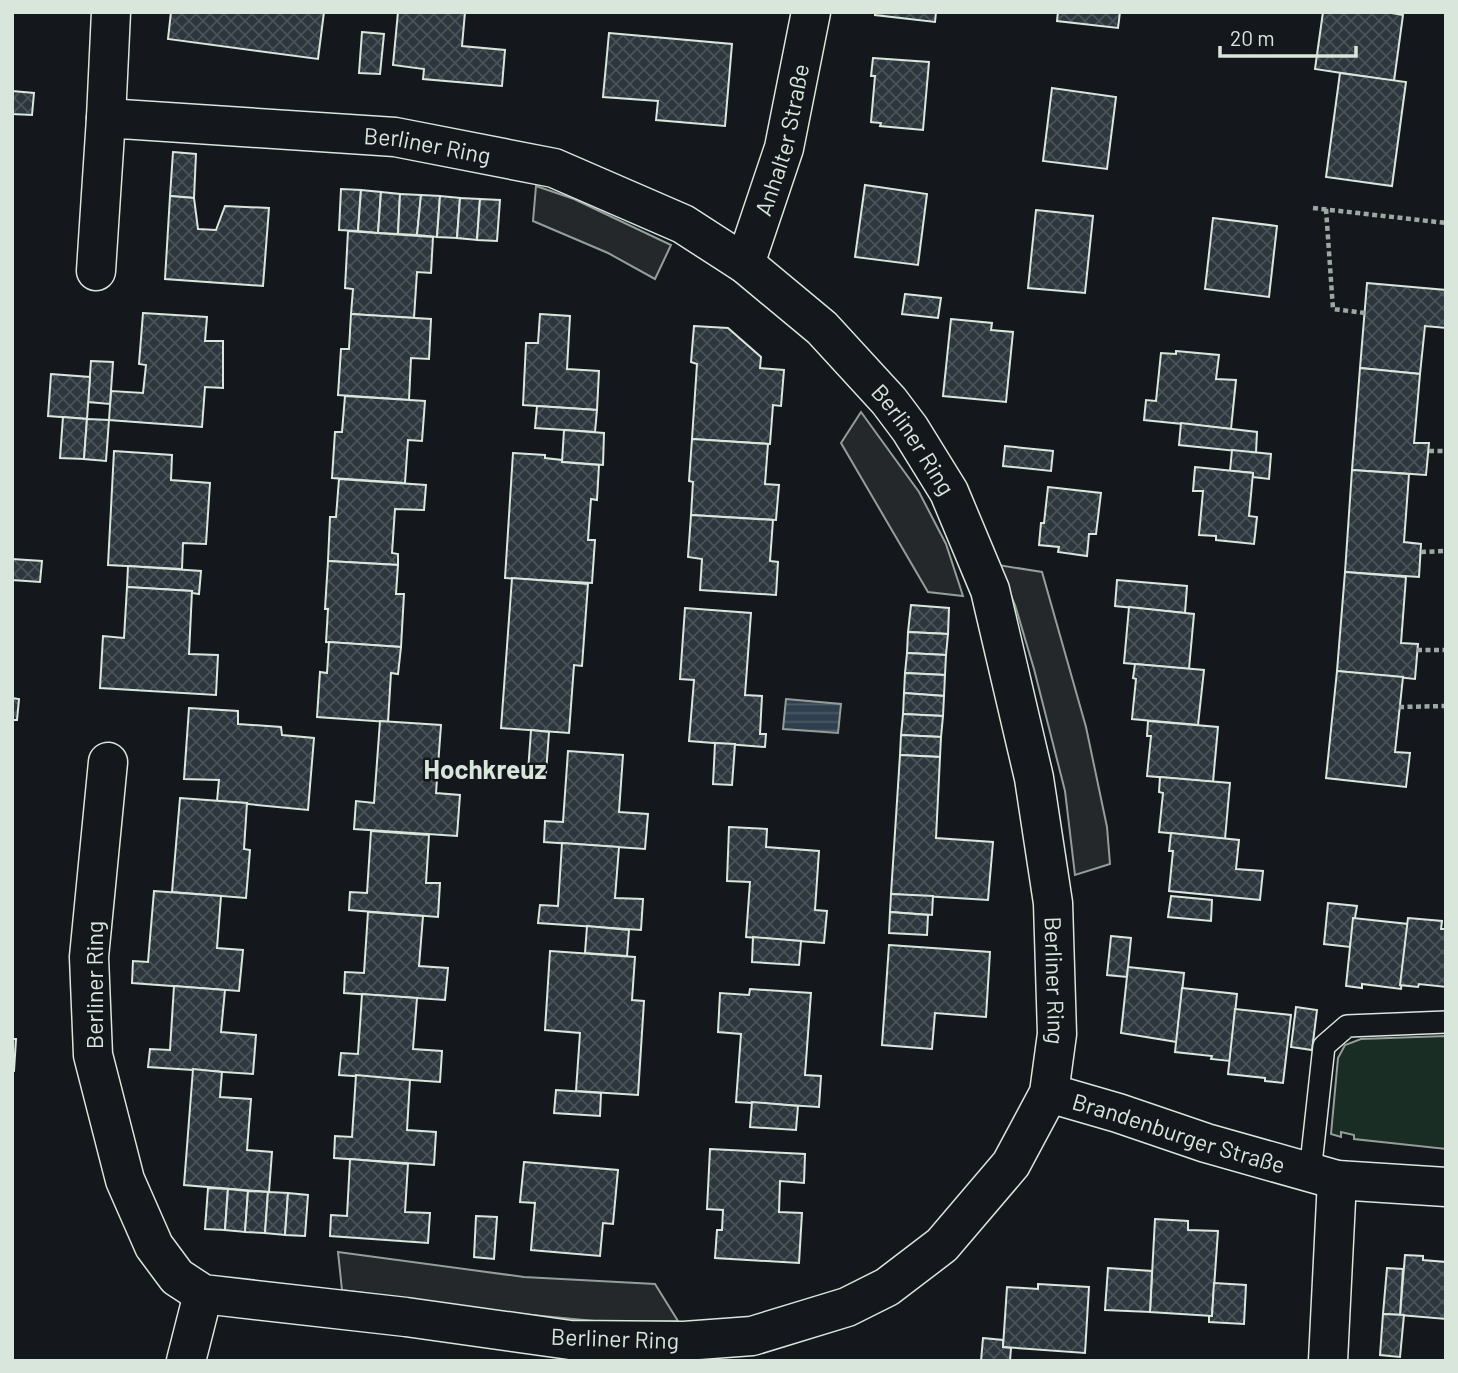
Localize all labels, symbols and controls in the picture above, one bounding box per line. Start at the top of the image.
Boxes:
scale bar [1220,14,1356,58]
text: 20 m [1230,25,1275,50]
street label: Anhalter Straße [748,61,814,219]
street label: Berliner Ring [363,121,493,169]
street label: Berliner Ring [866,378,961,500]
district label: Hochkreuz [424,753,546,784]
street label: Berliner Ring [1039,916,1071,1047]
street label: Berliner Ring [80,921,108,1049]
street label: Brandenburger Straße [1069,1087,1289,1179]
street label: Berliner Ring [550,1322,680,1354]

